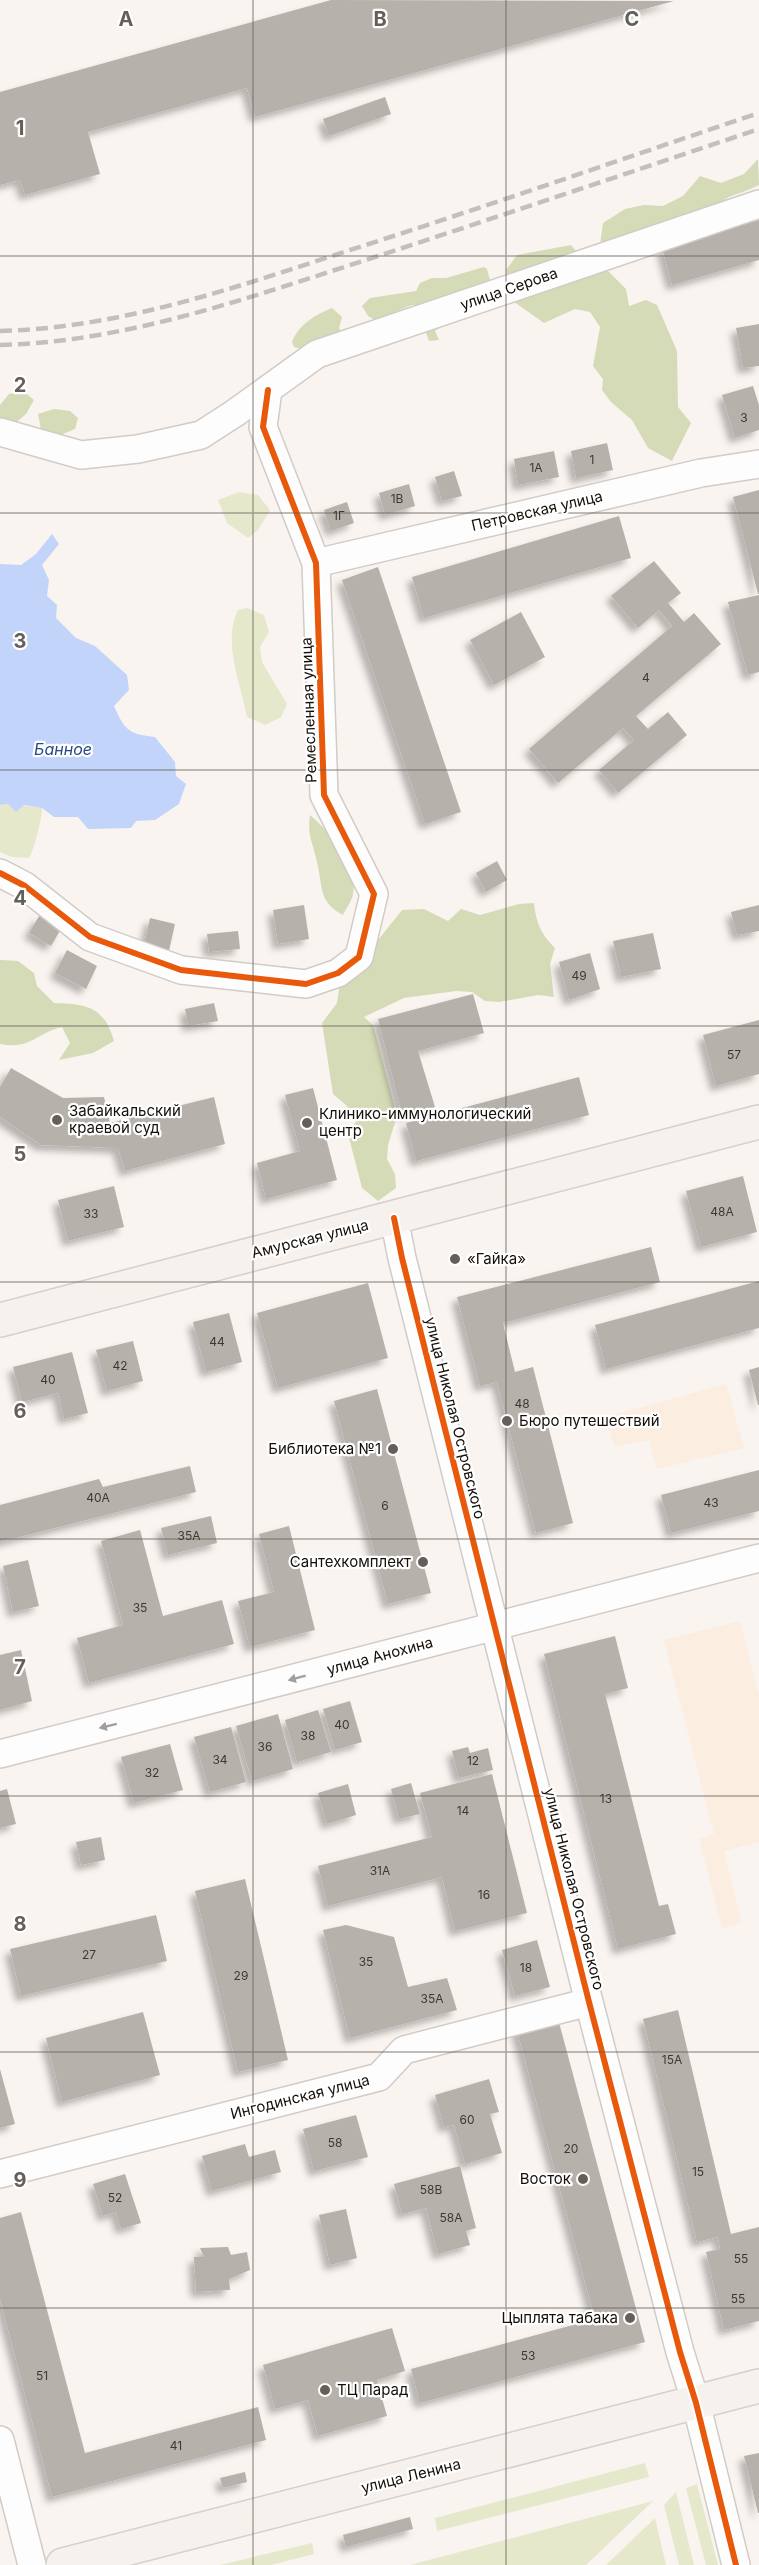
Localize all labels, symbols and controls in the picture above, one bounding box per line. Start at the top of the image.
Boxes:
text: A [119,7,134,31]
text: B [373,7,387,31]
text: C [625,7,639,31]
text: 1 [16,116,24,140]
street label: улица Серова [458,263,560,314]
text: 2 [14,373,26,397]
house number: 3 [740,410,748,425]
house number: 1 [590,452,594,467]
house number: 1А [529,460,543,475]
street label: Петровская улица [469,486,604,535]
house number: 1В [391,491,404,506]
house number: 1Г [333,508,345,523]
text: 3 [14,629,26,653]
street label: Ремесленная улица [296,637,321,783]
house number: 4 [642,670,650,685]
water label: Банное [34,739,92,759]
text: 4 [13,886,27,910]
house number: 49 [571,968,587,983]
house number: 57 [727,1047,741,1062]
place label: Забайкальский краевой суд [69,1101,181,1137]
place label: Клинико-иммунологический центр [319,1104,531,1140]
marker: Забайкальский краевой суд [50,1113,64,1127]
marker: Клинико-иммунологический центр [300,1116,314,1130]
text: 5 [14,1142,26,1166]
house number: 48А [710,1204,734,1219]
house number: 33 [84,1206,98,1221]
street label: Амурская улица [249,1215,370,1262]
place label: «Гайка» [467,1249,526,1268]
marker: «Гайка» [448,1252,462,1266]
street label: улица Николая Островского [421,1315,490,1521]
house number: 44 [209,1334,225,1349]
house number: 42 [112,1358,128,1373]
house number: 40 [40,1372,56,1387]
house number: 48 [514,1396,530,1411]
text: 6 [14,1399,27,1423]
place label: Бюро путешествий [519,1411,660,1430]
marker: Бюро путешествий [500,1414,514,1428]
place label: Библиотека №1 [268,1439,381,1458]
marker: Библиотека №1 [386,1442,400,1456]
house number: 40А [86,1490,110,1505]
house number: 43 [703,1495,719,1510]
house number: 6 [381,1498,389,1513]
house number: 35А [178,1528,201,1543]
place label: Сантехкомплект [290,1552,411,1571]
marker: Сантехкомплект [416,1555,430,1569]
house number: 35 [133,1600,147,1615]
street label: улица Анохина [325,1632,435,1679]
text: 7 [14,1655,26,1679]
one-way arrow [288,1673,306,1683]
house number: 40 [334,1717,350,1732]
one-way arrow [99,1722,117,1732]
house number: 38 [301,1728,315,1743]
house number: 36 [258,1739,272,1754]
house number: 34 [212,1752,228,1767]
house number: 12 [467,1753,479,1768]
house number: 32 [145,1765,159,1780]
street label: улица Николая Островского [540,1786,609,1992]
house number: 13 [600,1791,612,1806]
house number: 14 [457,1803,470,1818]
house number: 31А [370,1863,390,1878]
house number: 16 [478,1887,490,1902]
text: 8 [13,1912,27,1936]
house number: 27 [82,1947,96,1962]
house number: 35 [359,1954,373,1969]
house number: 18 [520,1960,532,1975]
house number: 29 [234,1968,248,1983]
house number: 35А [421,1991,444,2006]
house number: 15А [662,2052,682,2067]
street label: Ингодинская улица [228,2070,372,2123]
house number: 60 [459,2112,475,2127]
house number: 58 [328,2135,342,2150]
house number: 20 [564,2141,578,2156]
house number: 15 [692,2164,704,2179]
text: 9 [14,2168,27,2192]
place label: Восток [520,2169,571,2188]
marker: Восток [576,2172,590,2186]
house number: 58В [420,2182,442,2197]
house number: 52 [108,2190,122,2205]
house number: 58А [440,2210,463,2225]
house number: 55 [734,2251,748,2266]
house number: 55 [731,2291,745,2306]
place label: Цыплята табака [501,2308,618,2327]
marker: Цыплята табака [623,2311,637,2325]
house number: 53 [521,2348,535,2363]
house number: 51 [36,2368,48,2383]
place label: ТЦ Парад [337,2380,408,2399]
marker: ТЦ Парад [318,2383,332,2397]
house number: 41 [170,2438,182,2453]
street label: улица Ленина [359,2454,463,2497]

